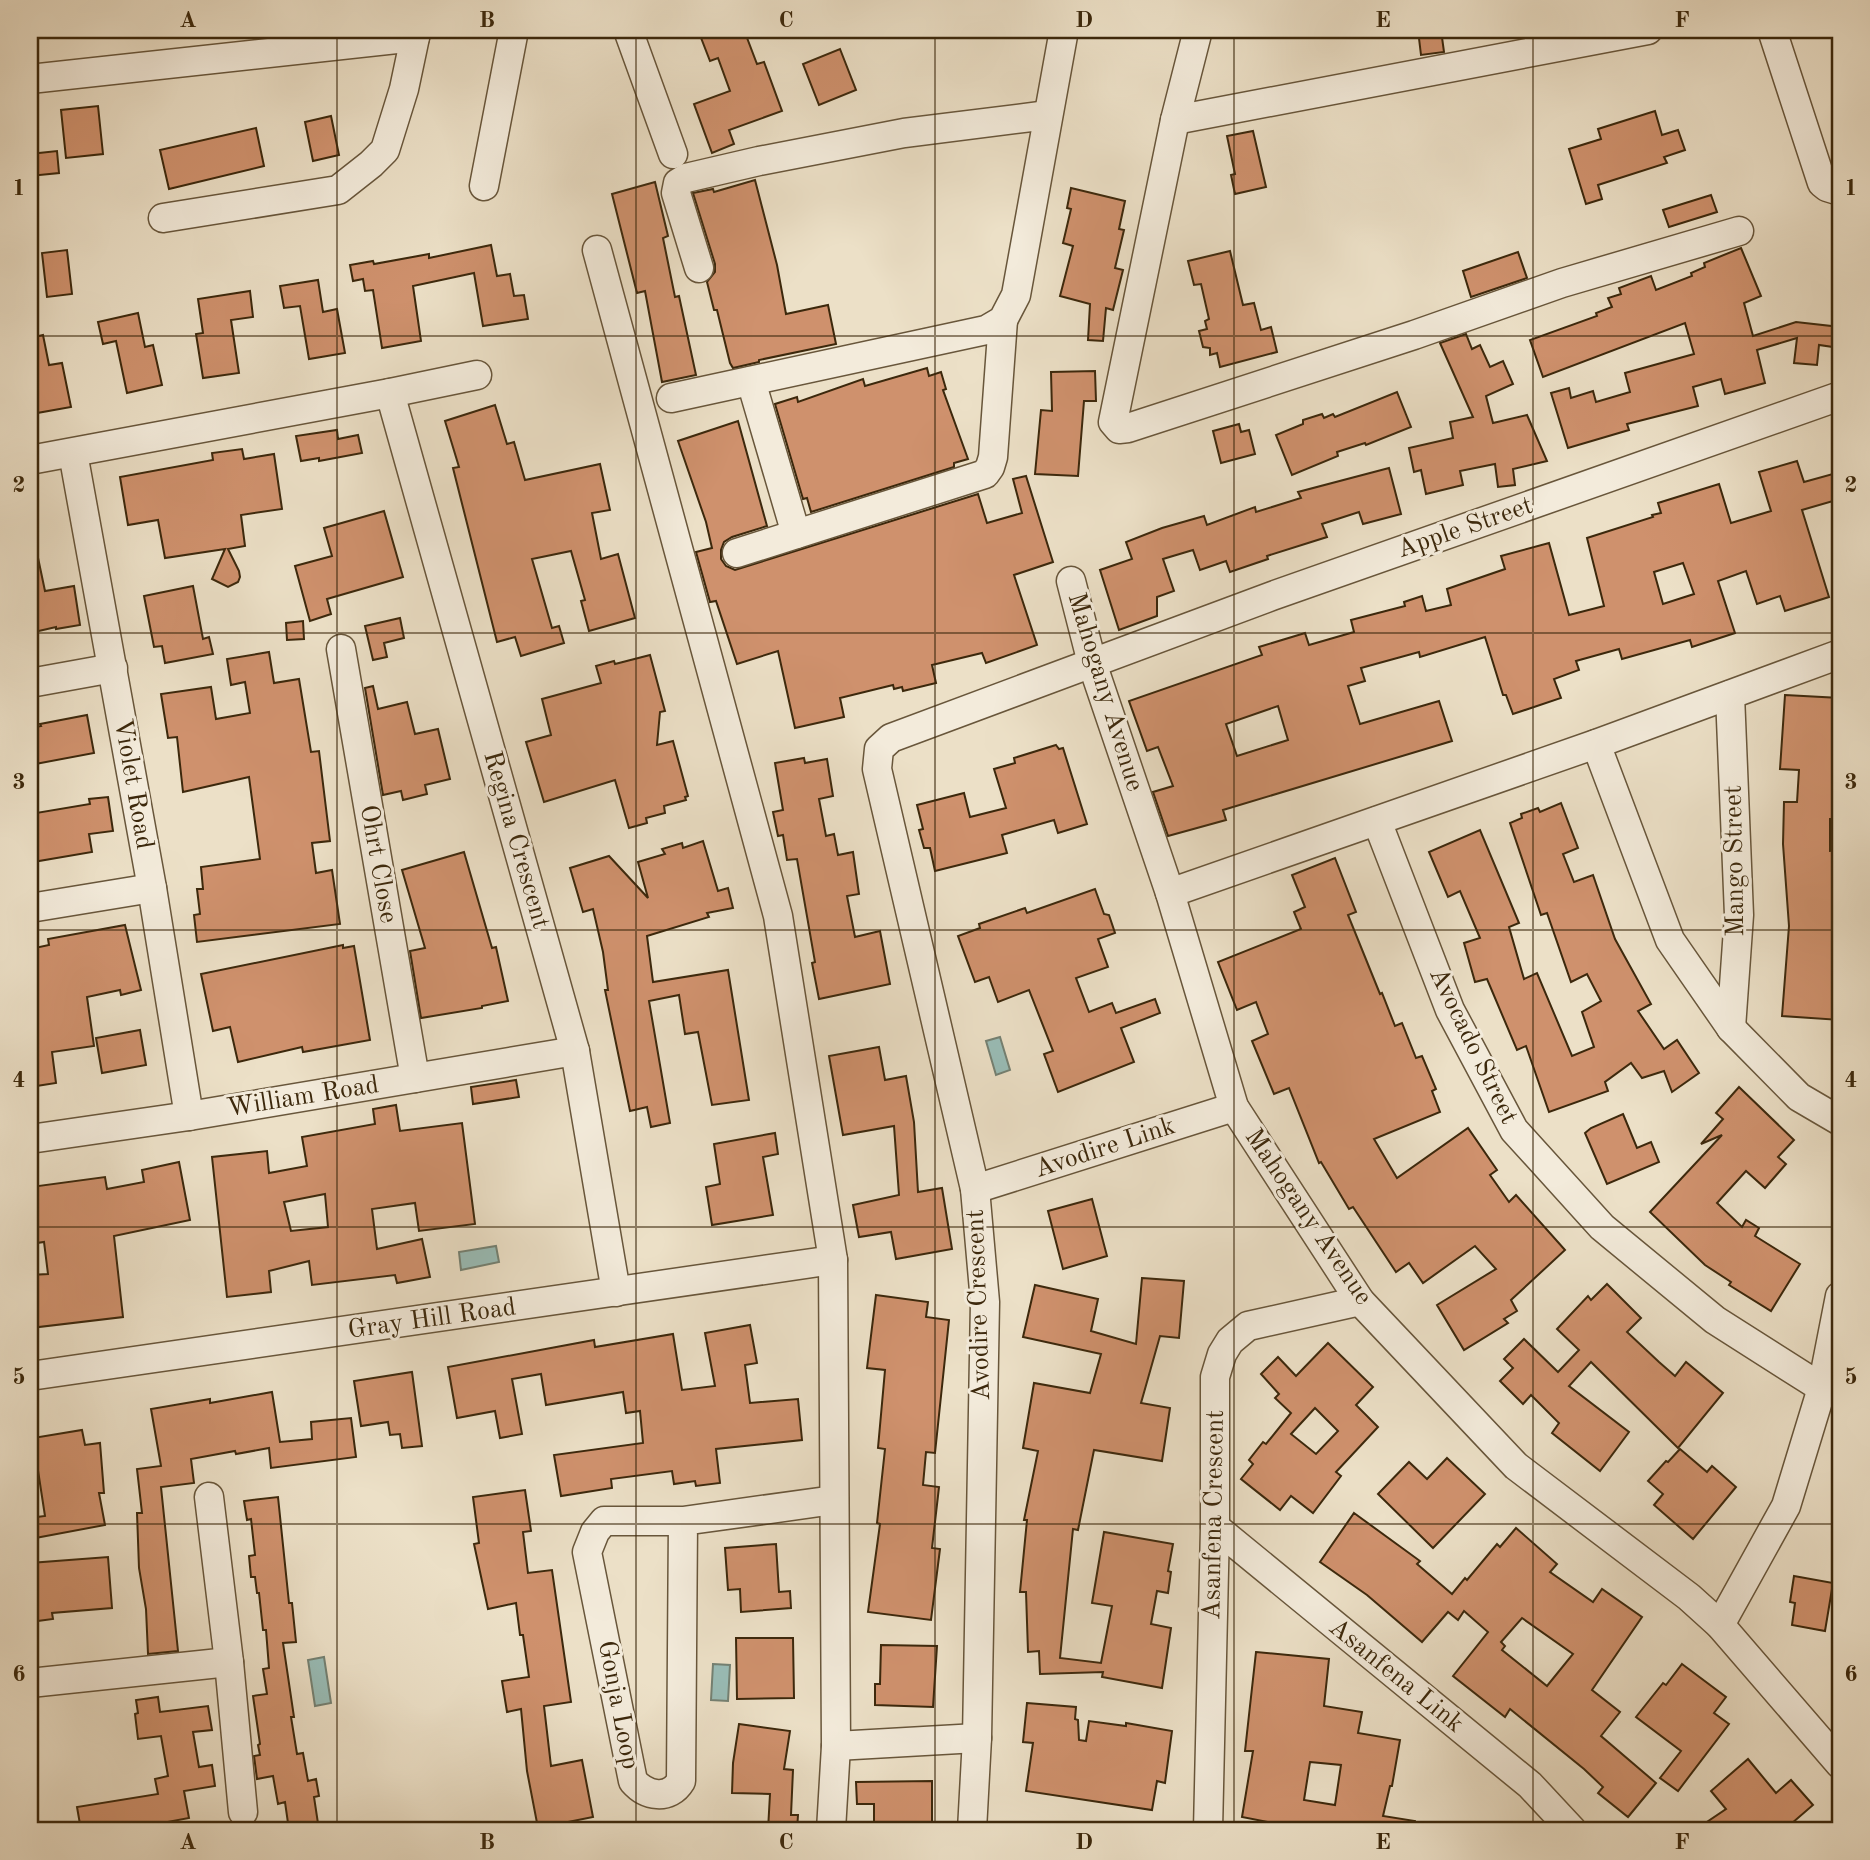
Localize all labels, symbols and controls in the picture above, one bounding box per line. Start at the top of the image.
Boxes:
text: A [179,9,197,32]
text: B [479,9,495,32]
text: C [778,9,794,32]
text: D [1075,9,1093,32]
text: E [1375,9,1391,32]
text: F [1674,9,1690,32]
text: 1 [12,177,26,200]
text: 1 [1844,177,1858,200]
text: 2 [12,474,26,497]
text: 2 [1844,474,1858,497]
street label: Apple Street [1394,493,1536,563]
street label: Mahogany Avenue [1062,590,1148,794]
street label: Violet Road [109,717,157,851]
street label: Regina Crescent [478,748,554,932]
text: 3 [12,771,26,794]
text: 3 [1844,771,1858,794]
street label: Mango Street [1721,785,1749,937]
street label: Ohrt Close [355,803,401,925]
street label: Avocado Street [1424,964,1522,1128]
text: 4 [12,1069,26,1092]
text: 4 [1844,1069,1858,1092]
street label: William Road [225,1072,381,1122]
street label: Avodire Link [1031,1113,1179,1183]
street label: Mahogany Avenue [1240,1124,1376,1310]
street label: Avodire Crescent [963,1209,995,1401]
street label: Gray Hill Road [346,1294,518,1344]
text: 5 [12,1366,26,1389]
text: 5 [1844,1366,1858,1389]
street label: Asanfena Crescent [1199,1410,1229,1620]
street label: Asanfena Link [1324,1614,1468,1738]
street label: Gonja Loop [593,1638,643,1772]
text: 6 [12,1663,26,1686]
text: 6 [1844,1663,1858,1686]
text: A [179,1831,197,1854]
text: B [479,1831,495,1854]
text: C [778,1831,794,1854]
text: D [1075,1831,1093,1854]
text: E [1375,1831,1391,1854]
text: F [1674,1831,1690,1854]

